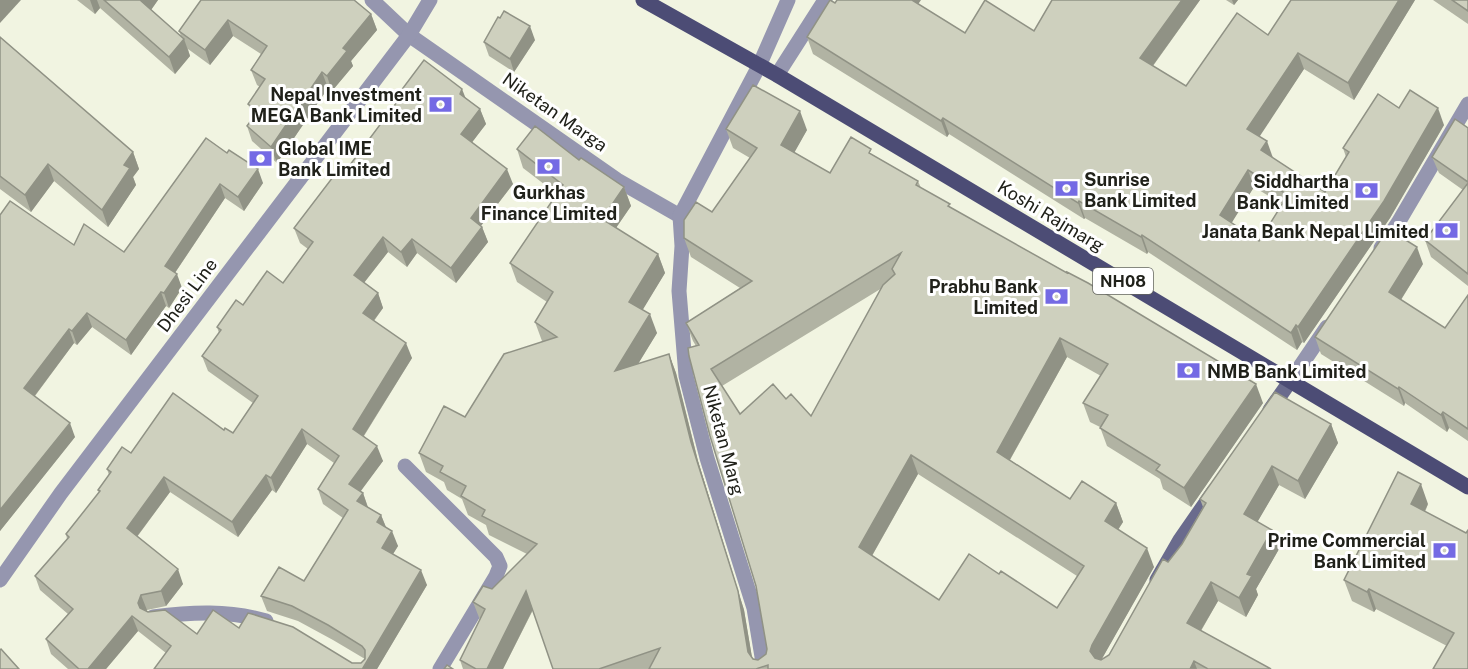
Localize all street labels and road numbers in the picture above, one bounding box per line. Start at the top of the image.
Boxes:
street label: Niketan Marga [499,68,611,156]
street label: Koshi Rajmarg [994,176,1108,256]
street label: Dhesi Line [153,254,221,336]
road number: NH08 [1093,268,1153,294]
street label: Niketan Marg [699,383,749,497]

